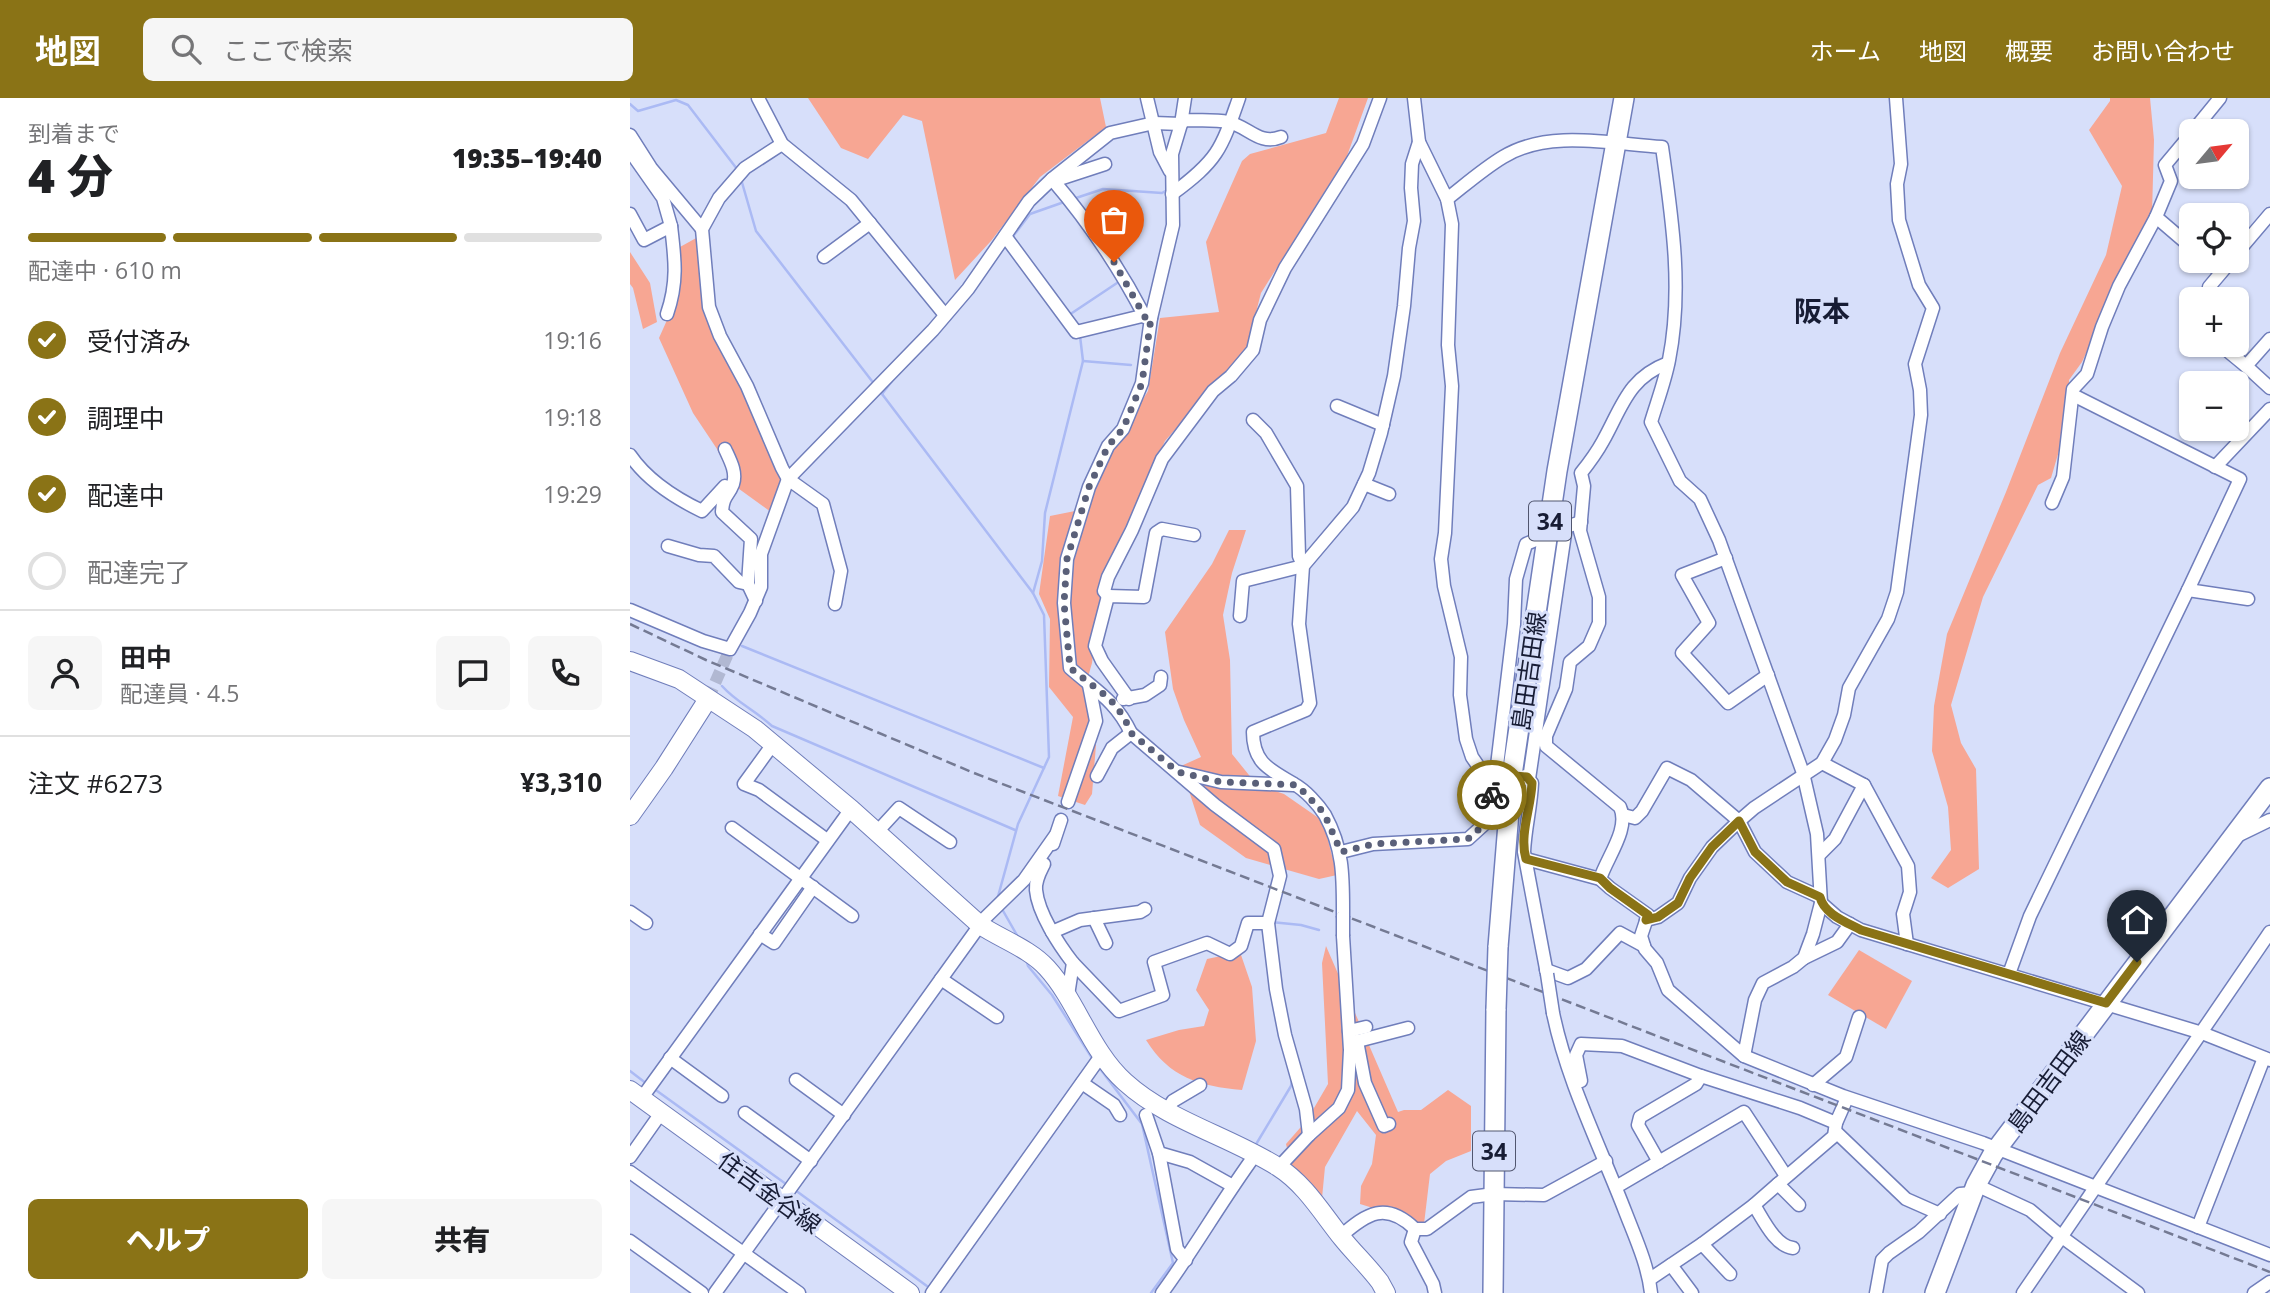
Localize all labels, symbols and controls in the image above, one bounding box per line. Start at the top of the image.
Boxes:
search box [143,18,633,81]
text: 地図 [35,28,101,73]
icon: search [167,30,205,68]
text: ここで検索 [223,32,353,68]
text: ホーム [1810,34,1881,67]
text: 地図 [1919,34,1967,67]
text: 概要 [2005,34,2053,67]
text: お問い合わせ [2091,34,2235,67]
text: 到着まで [28,117,120,149]
north arrow [2179,119,2249,189]
map controls [2179,119,2249,441]
text: 19:35–19:40 [452,140,602,176]
text: 4 分 [28,144,113,206]
pin [1084,190,1144,262]
icon: bag [1095,201,1133,239]
button: locate [2179,203,2249,273]
text: 配達中 · 610 m [28,254,182,286]
button: + [2179,287,2249,357]
district label: 阪本 [1794,291,1850,329]
icon: check [28,321,66,359]
text: 受付済み [87,323,191,359]
text: 19:16 [543,324,602,356]
button: − [2179,371,2249,441]
icon: check [28,398,66,436]
text: 調理中 [87,400,165,436]
text: 19:18 [543,401,602,433]
icon: check [28,475,66,513]
text: 配達中 [87,477,165,513]
text: 19:29 [543,478,602,510]
road number: 34 [1529,502,1571,540]
text: 配達完了 [87,554,191,590]
street label: 島田吉田線 [1503,609,1553,733]
button: person [28,636,102,710]
button: chat [436,636,510,710]
button: phone [528,636,602,710]
text: 田中 [120,639,172,675]
text: 配達員 · 4.5 [120,677,239,709]
courier [1457,760,1527,830]
text: ¥3,310 [520,764,602,800]
text: 注文 #6273 [28,765,163,801]
icon: bike [1473,776,1511,814]
pin [2107,890,2167,962]
icon: home [2118,901,2156,939]
street label: 島田吉田線 [1999,1023,2097,1139]
road number: 34 [1473,1132,1515,1170]
street label: 住吉金谷線 [712,1143,828,1241]
button: ヘルプ [28,1199,308,1279]
button: 共有 [322,1199,602,1279]

